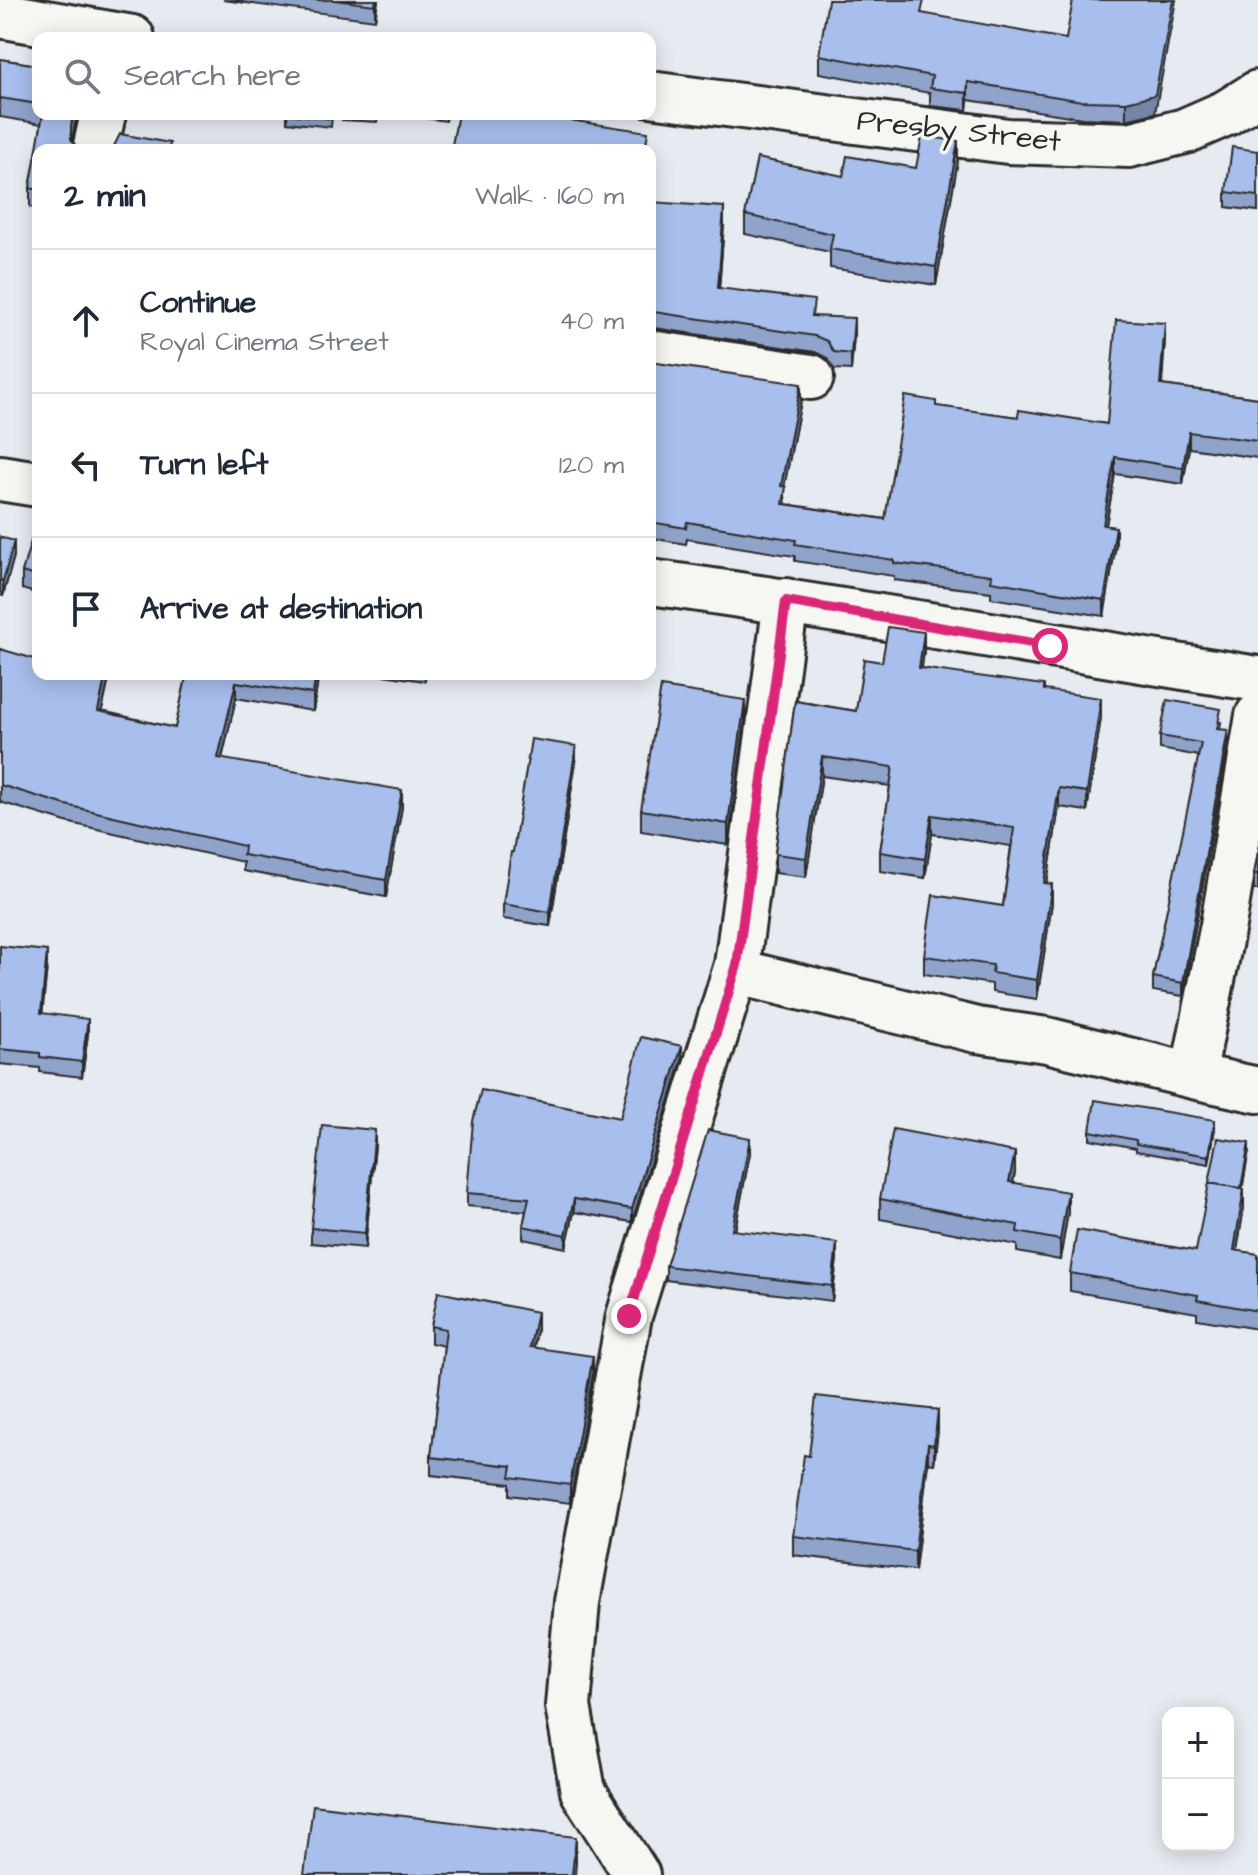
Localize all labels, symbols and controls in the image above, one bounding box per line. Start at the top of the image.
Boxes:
search box [32,32,656,120]
icon: search [60,54,104,98]
text: Search here [124,55,301,97]
street label: Presby Street [855,99,1063,164]
text: 2 min [64,172,146,220]
text: Walk · 160 m [475,178,624,214]
text: Continue [140,282,256,324]
icon: ahead [64,299,108,343]
text: 40 m [559,303,624,339]
text: Royal Cinema Street [140,324,389,360]
icon: left [64,443,108,487]
text: Turn left [140,444,268,486]
text: 120 m [559,447,624,483]
icon: arrive [64,587,108,631]
text: Arrive at destination [140,588,422,630]
route start [1032,628,1068,664]
route end [611,1298,647,1334]
map controls [1162,1707,1234,1851]
button: + [1162,1707,1234,1779]
button: − [1162,1779,1234,1851]

